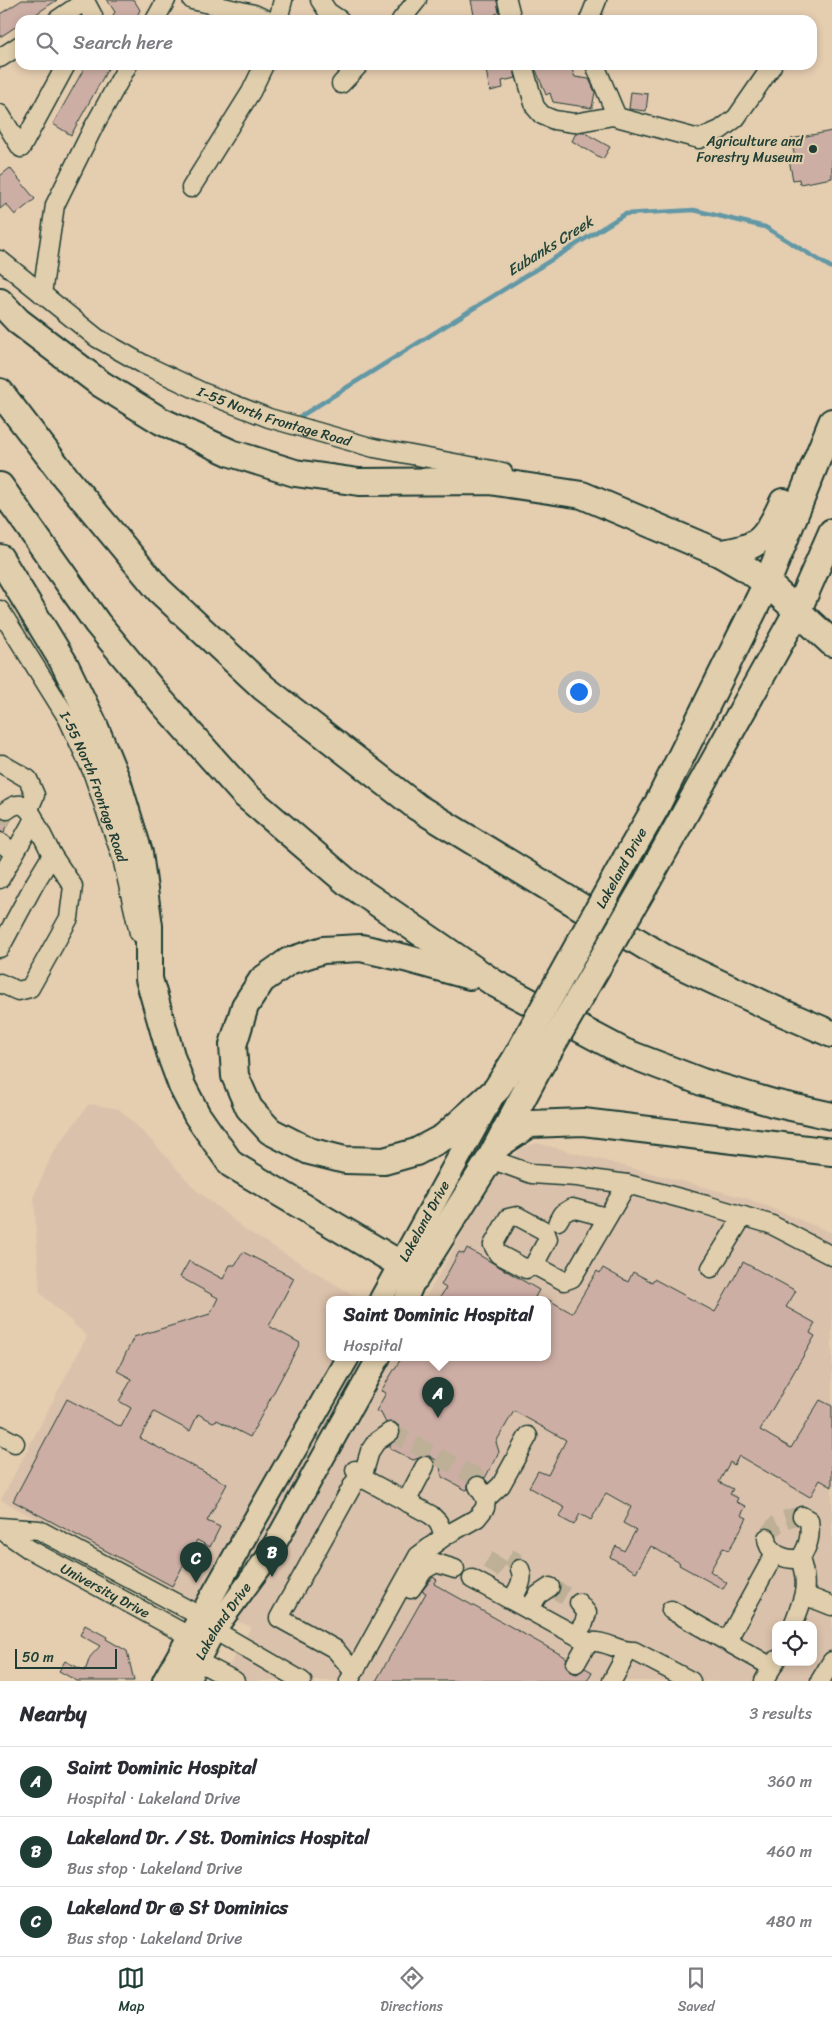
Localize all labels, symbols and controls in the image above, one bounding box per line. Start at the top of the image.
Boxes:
search box [15,15,817,70]
text: Search here [73,26,173,59]
icon: search [33,29,61,57]
place label: Agriculture and Forestry Museum [696,129,805,170]
marker: Agriculture and Forestry Museum [807,143,819,155]
water label: Eubanks Creek [502,208,599,283]
street label: I-55 North Frontage Road [192,379,355,454]
your location [566,679,592,705]
street label: I-55 North Frontage Road [52,705,135,867]
street label: Lakeland Drive [589,823,654,913]
street label: Lakeland Drive [392,1176,457,1267]
popup [326,1296,551,1361]
text: Saint Dominic Hospital [344,1298,533,1331]
text: Hospital [344,1331,402,1360]
pin: A [422,1377,454,1418]
pin: B [256,1536,288,1577]
pin: C [180,1542,212,1583]
street label: University Drive [55,1556,155,1626]
street label: Lakeland Drive [188,1577,258,1665]
map controls [772,1621,817,1666]
button: locate [772,1621,817,1666]
text: 50 m [22,1645,54,1670]
scale bar [15,1646,118,1669]
text: Nearby [20,1695,86,1733]
text: 3 results [749,1699,812,1728]
text: Saint Dominic Hospital [67,1751,257,1784]
text: A [31,1767,41,1796]
text: 360 m [768,1767,812,1796]
text: Hospital · Lakeland Drive [67,1784,241,1813]
text: Lakeland Dr. / St. Dominics Hospital [67,1821,370,1854]
text: B [31,1837,41,1866]
text: 460 m [766,1837,812,1866]
text: Bus stop · Lakeland Drive [67,1854,242,1883]
text: Lakeland Dr @ St Dominics [67,1891,288,1924]
text: C [31,1907,41,1936]
text: 480 m [766,1907,812,1936]
text: Bus stop · Lakeland Drive [67,1924,242,1953]
tab: Map [117,1964,145,2019]
tab: Directions [380,1964,443,2019]
tab: Saved [678,1964,715,2019]

